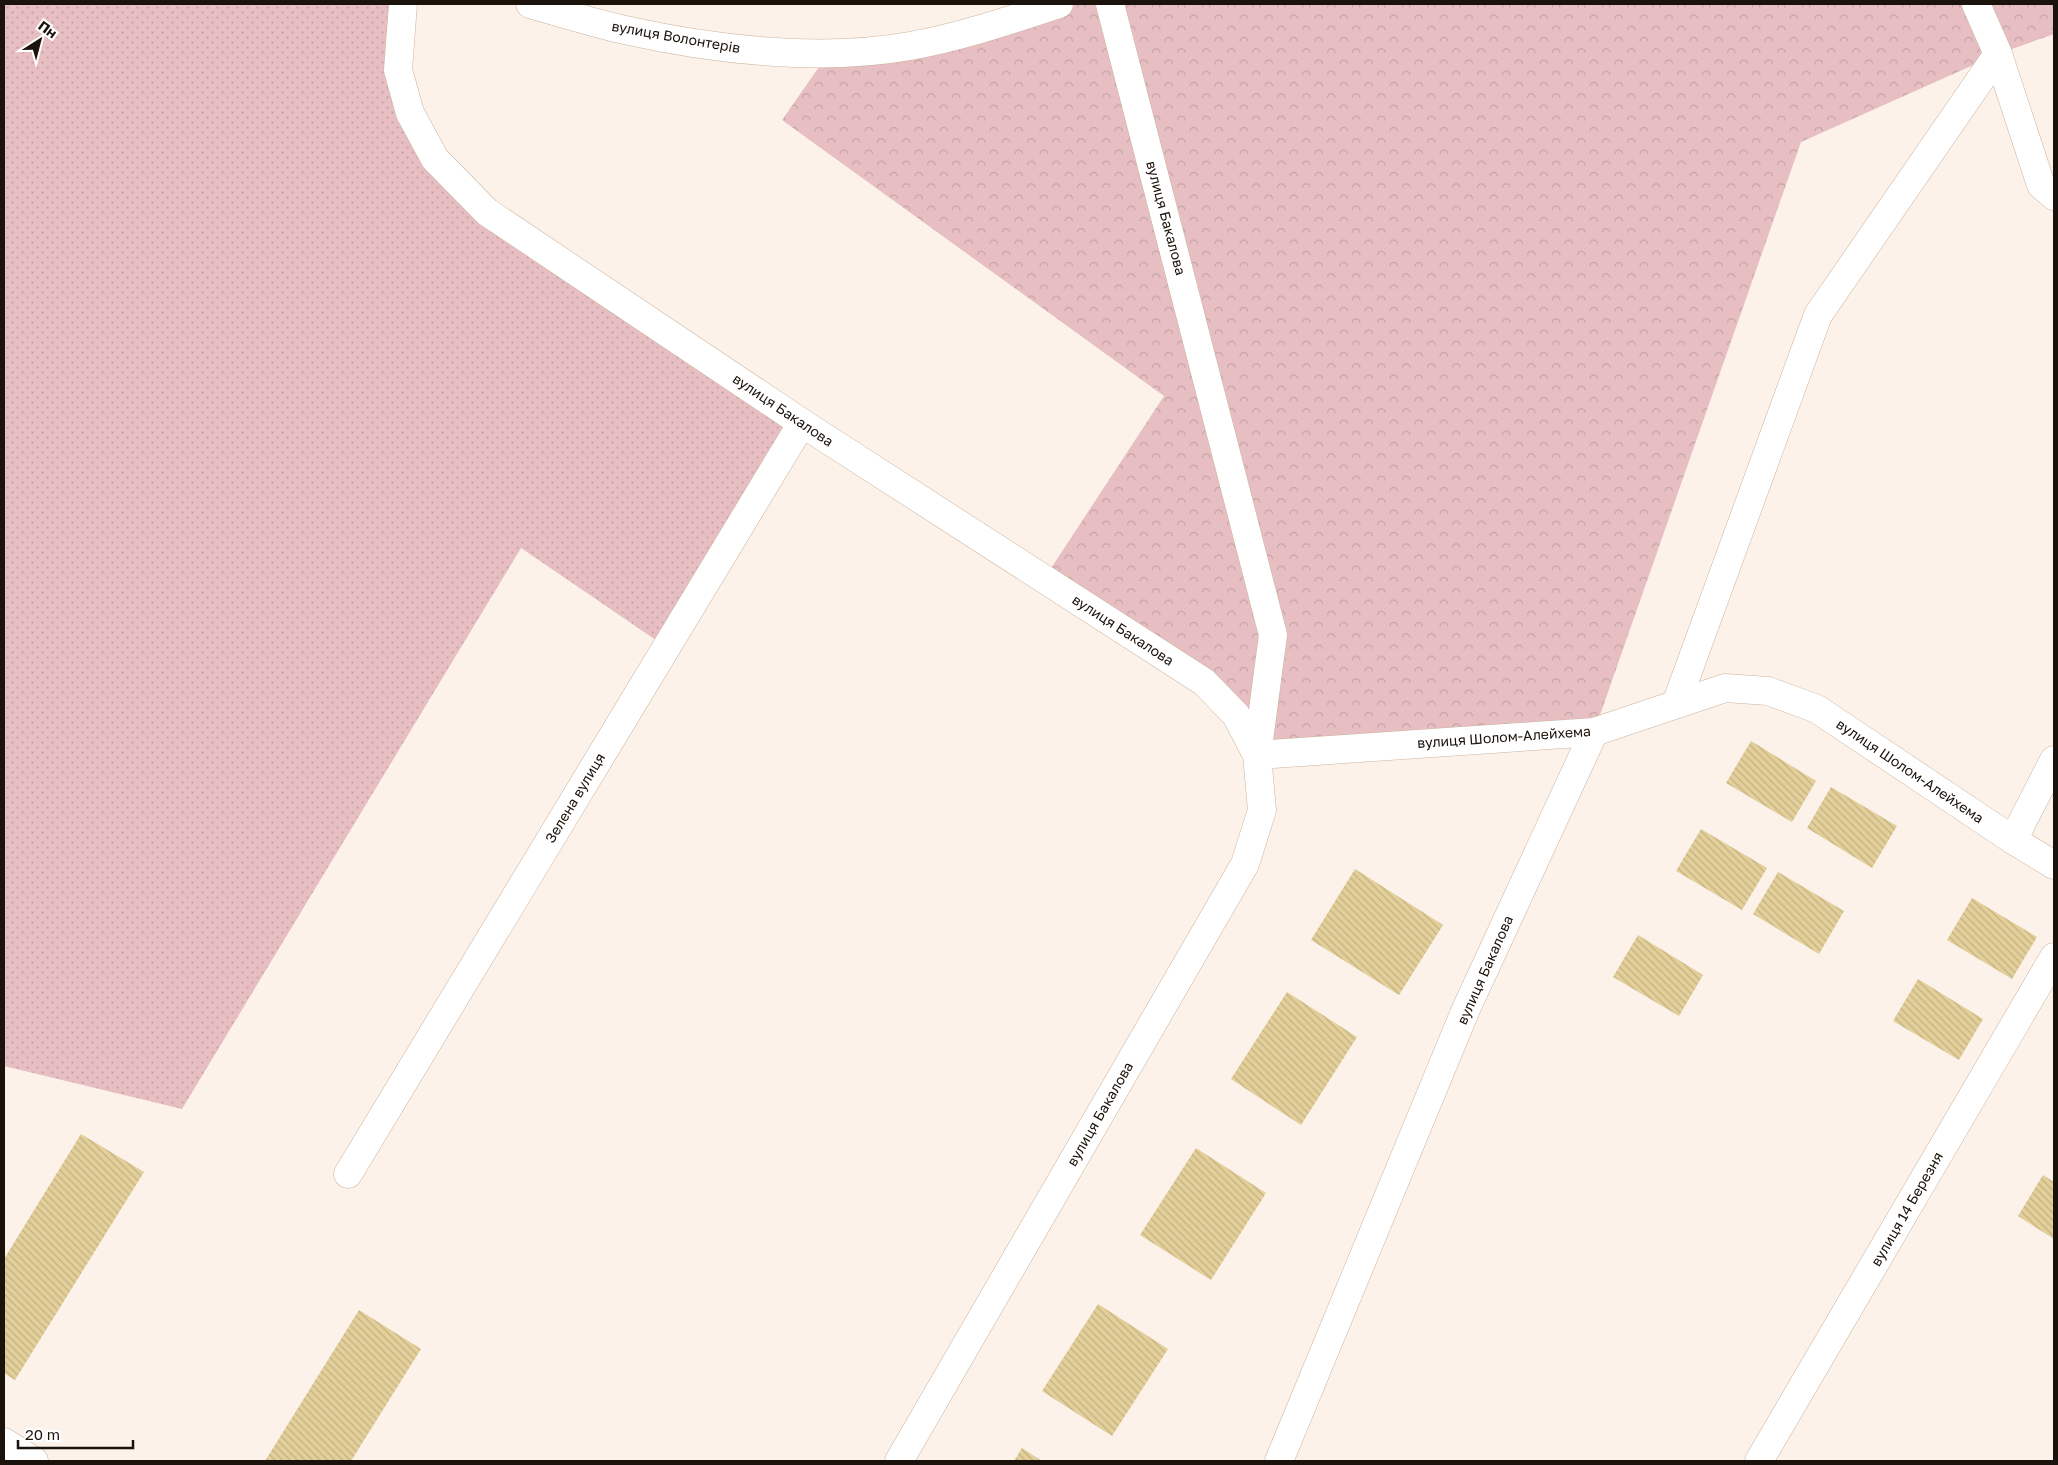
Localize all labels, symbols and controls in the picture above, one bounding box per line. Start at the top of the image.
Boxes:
north arrow [15,15,65,65]
text: Пн [35,17,61,42]
street label: вулиця Волонтерів [611,17,742,56]
street label: вулиця Бакалова [1143,159,1190,277]
street label: вулиця Бакалова [730,370,837,450]
street label: вулиця Бакалова [1069,590,1177,669]
street label: вулиця Шолом-Алейхема [1833,715,1987,826]
street label: вулиця Шолом-Алейхема [1417,722,1591,751]
street label: Зелена вулиця [541,750,608,846]
street label: вулиця Бакалова [1453,913,1516,1027]
street label: вулиця Бакалова [1063,1059,1136,1169]
street label: вулиця 14 Березня [1867,1149,1946,1269]
scale bar [18,1418,132,1450]
text: 20 m [25,1425,60,1443]

